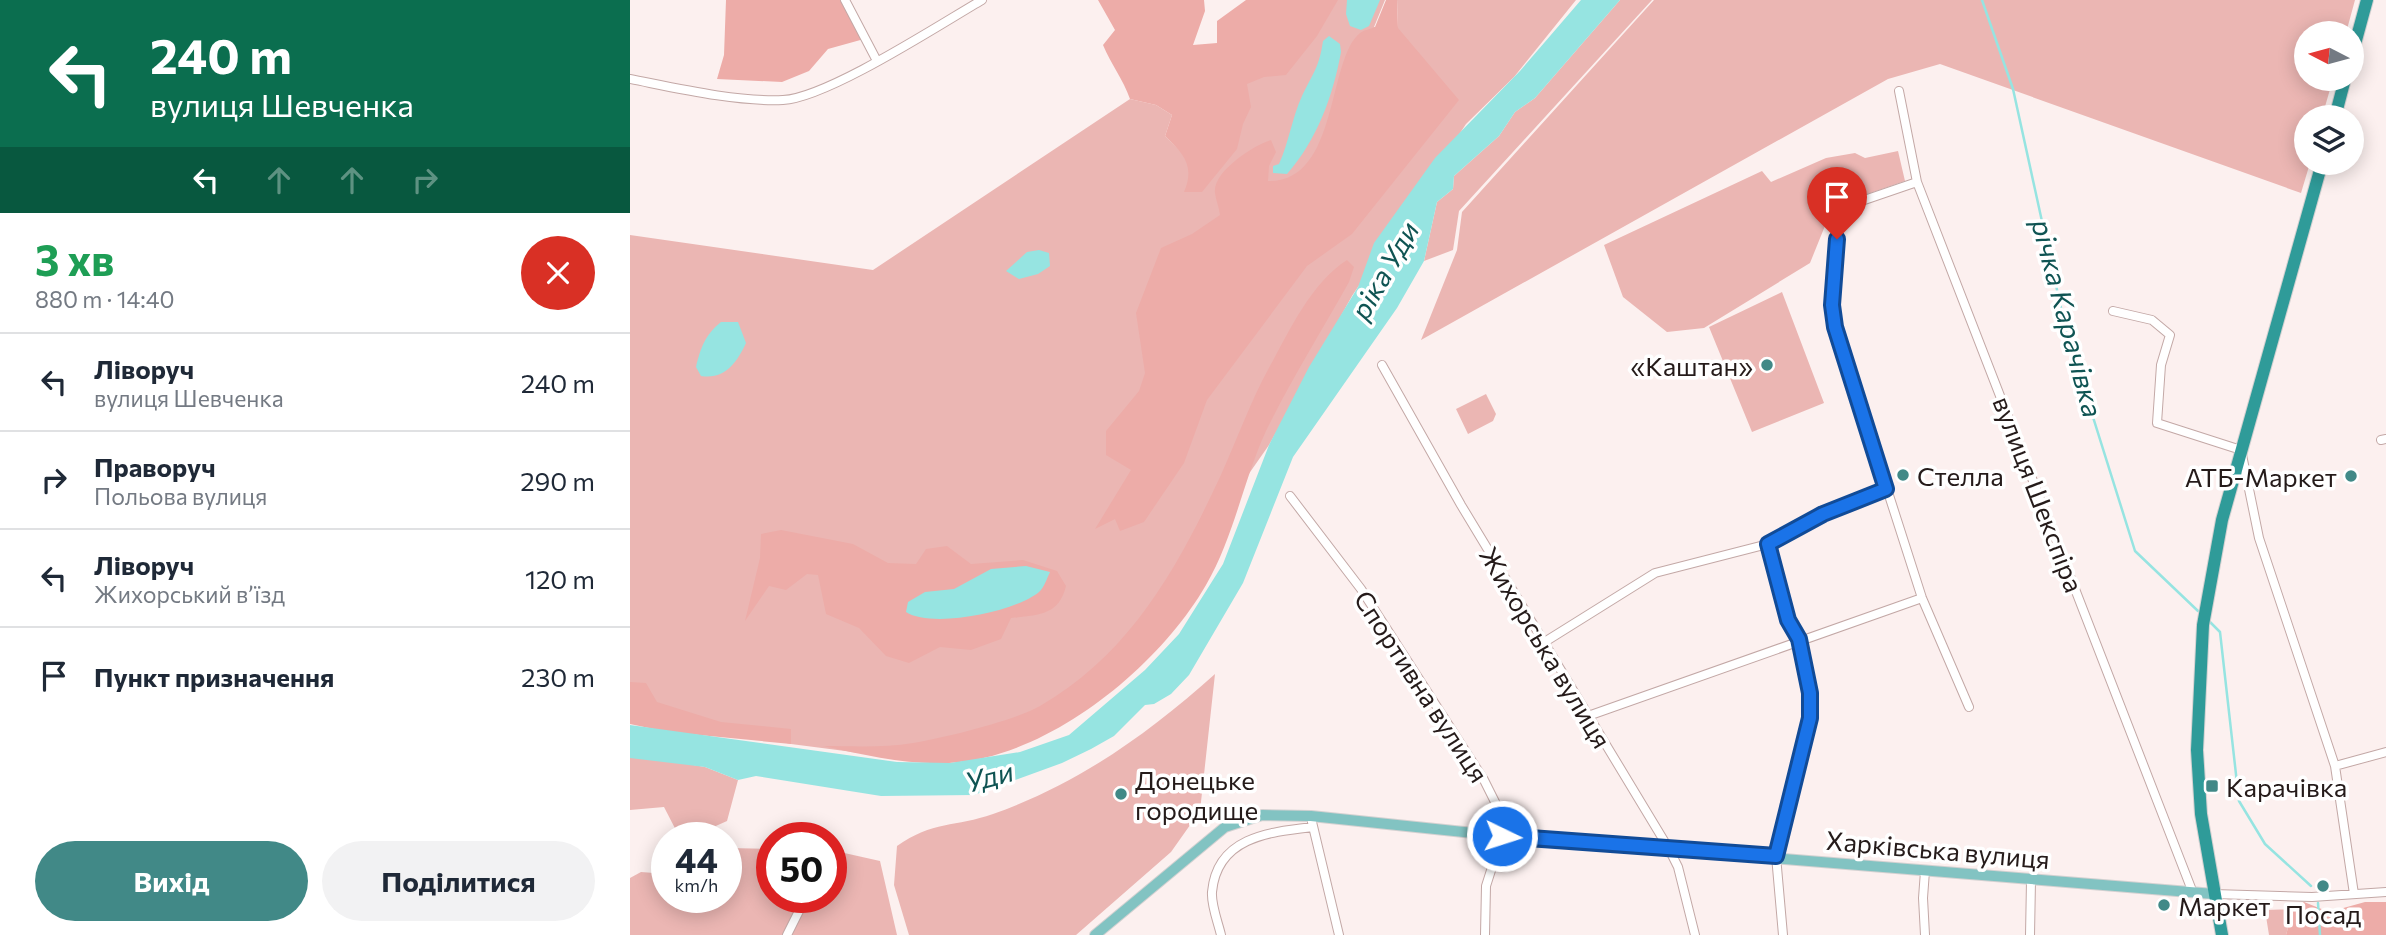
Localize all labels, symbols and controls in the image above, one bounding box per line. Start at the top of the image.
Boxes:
north arrow [2294,21,2364,91]
map controls [2294,21,2364,175]
text: 240 m [150,24,292,84]
icon: left [35,28,126,119]
text: вулиця Шевченка [150,84,414,124]
button: layers [2294,105,2364,175]
icon: left [187,161,225,199]
icon: ahead [260,161,298,199]
icon: ahead [333,161,371,199]
icon: right [406,161,444,199]
pin [1807,167,1867,239]
icon: arrive [1818,178,1856,216]
water label: річка Карачівка [2025,214,2111,421]
water label: ріка Уди [1342,215,1426,326]
text: 3 хв [35,233,114,285]
button: close [521,236,595,310]
text: 880 m · 14:40 [35,285,175,313]
place label: «Каштан» [1630,350,1753,381]
text: Ліворуч [94,353,194,384]
marker: «Каштан» [1759,357,1775,373]
icon: left [35,363,73,401]
text: 240 m [521,367,595,398]
text: вулиця Шевченка [94,384,284,412]
street label: вулиця Шекспіра [1987,392,2091,596]
text: Праворуч [94,451,216,482]
place label: Стелла [1917,460,2004,491]
icon: right [35,461,73,499]
place label: АТБ-Маркет [2185,461,2337,492]
text: 290 m [520,465,595,496]
marker: Стелла [1895,467,1911,483]
marker: АТБ-Маркет [2343,468,2359,484]
text: Польова вулиця [94,482,267,510]
street label: Жихорська вулиця [1474,541,1618,753]
text: Ліворуч [94,549,194,580]
icon: left [35,559,73,597]
text: 120 m [525,563,595,594]
text: Жихорський в’їзд [94,580,285,608]
street label: Спортивна вулиця [1348,584,1496,788]
icon: arrive [35,657,73,695]
text: Пункт призначення [94,661,334,692]
text: 230 m [521,661,595,692]
water label: Уди [961,753,1017,799]
place label: Донецьке городище [1135,764,1258,825]
place label: Карачівка [2226,771,2347,802]
marker: Карачівка [2204,778,2220,794]
marker: Донецьке городище [1113,786,1129,802]
position arrow [1465,799,1539,873]
speed limit sign: 50 [756,822,847,913]
street label: Харківська вулиця [1825,824,2051,874]
text: 44 [675,837,718,880]
button: Вихід [35,841,308,921]
button: Поділитися [322,841,595,921]
text: km/h [675,874,718,896]
marker: Посад [2315,878,2331,894]
place label: Маркет [2178,890,2271,921]
marker: Маркет [2156,897,2172,913]
place label: Посад [2285,898,2361,929]

